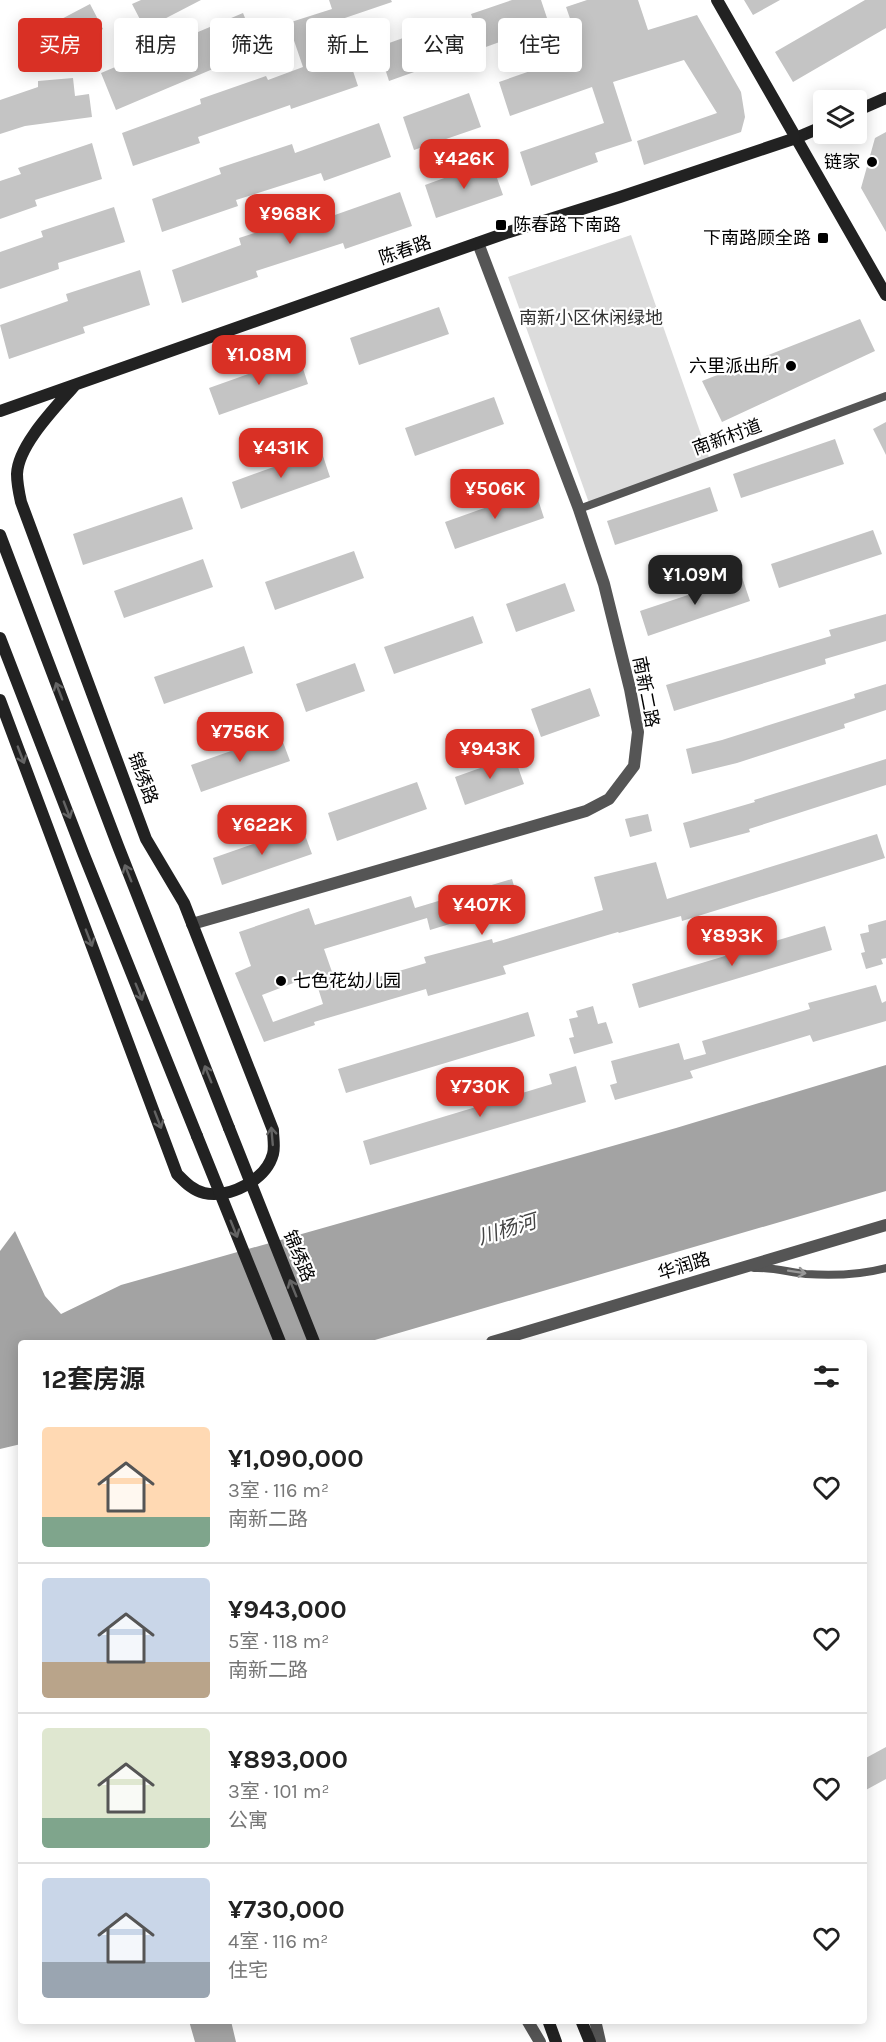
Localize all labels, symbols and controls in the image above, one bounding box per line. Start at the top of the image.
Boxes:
chip: 买房 [18,18,102,72]
chip: 租房 [114,18,198,72]
chip: 筛选 [210,18,294,72]
chip: 新上 [306,18,390,72]
chip: 公寓 [402,18,486,72]
chip: 住宅 [498,18,582,72]
map controls [813,90,867,144]
button: layers [813,90,867,144]
pin: ¥426K [422,139,506,190]
text: ¥426K [434,147,494,170]
place label: 链家 [824,151,860,173]
marker: 链家 [865,155,879,169]
pin: ¥968K [248,194,332,245]
text: ¥968K [259,202,321,225]
place label: 陈春路下南路 [513,214,621,236]
marker: 陈春路下南路 [494,218,508,232]
place label: 下南路顾全路 [703,227,811,249]
street label: 陈春路 [376,231,434,269]
marker: 下南路顾全路 [816,231,830,245]
park label: 南新小区休闲绿地 [519,307,663,329]
pin: ¥1.08M [210,335,308,386]
text: ¥1.08M [226,343,292,366]
place label: 六里派出所 [689,355,779,377]
marker: 六里派出所 [784,359,798,373]
street label: 南新村道 [689,414,765,460]
pin: ¥431K [239,428,323,479]
text: ¥431K [253,436,309,459]
pin: ¥506K [453,469,537,520]
text: ¥506K [464,477,526,500]
pin: ¥1.09M [646,555,744,606]
text: ¥1.09M [662,563,728,586]
street label: 南新二路 [628,655,664,729]
one-way arrow [53,682,64,700]
pin: ¥756K [198,712,282,763]
text: ¥756K [211,720,269,743]
pin: ¥943K [448,729,532,780]
text: ¥943K [459,737,521,760]
one-way arrow [16,745,27,764]
street label: 锦绣路 [123,749,163,807]
one-way arrow [62,801,73,819]
pin: ¥622K [220,805,304,856]
text: ¥622K [231,813,293,836]
one-way arrow [122,864,133,883]
pin: ¥407K [440,885,524,936]
text: ¥407K [452,893,512,916]
pin: ¥893K [690,916,774,967]
text: ¥893K [701,924,763,947]
one-way arrow [85,928,96,946]
place label: 七色花幼儿园 [293,970,401,992]
marker: 七色花幼儿园 [274,974,288,988]
one-way arrow [134,982,145,1000]
one-way arrow [202,1065,213,1083]
pin: ¥730K [438,1067,522,1118]
text: ¥730K [450,1075,510,1098]
one-way arrow [153,1110,164,1129]
one-way arrow [266,1126,277,1146]
water label: 川杨河 [475,1209,543,1249]
one-way arrow [229,1220,240,1238]
street label: 锦绣路 [279,1227,319,1285]
street label: 华润路 [655,1248,713,1284]
one-way arrow [786,1267,806,1278]
one-way arrow [287,1279,298,1298]
icon: filters [810,1360,843,1393]
text: 12套房源 [42,1364,145,1395]
text: ¥1,090,000 [228,1443,364,1474]
icon: home [90,1451,162,1523]
icon: heart [810,1471,843,1504]
text: 3室 · 116 m² [228,1479,329,1502]
text: 南新二路 [228,1508,308,1531]
text: ¥943,000 [228,1594,347,1625]
icon: home [90,1602,162,1674]
icon: heart [810,1622,843,1655]
text: 5室 · 118 m² [228,1630,329,1653]
text: 南新二路 [228,1659,308,1682]
text: ¥893,000 [228,1744,348,1775]
icon: home [90,1752,162,1824]
icon: heart [810,1772,843,1805]
text: 3室 · 101 m² [228,1780,329,1803]
text: 公寓 [228,1809,268,1832]
text: ¥730,000 [228,1894,345,1925]
icon: home [90,1902,162,1974]
icon: heart [810,1922,843,1955]
text: 4室 · 116 m² [228,1930,328,1953]
text: 住宅 [228,1959,268,1982]

